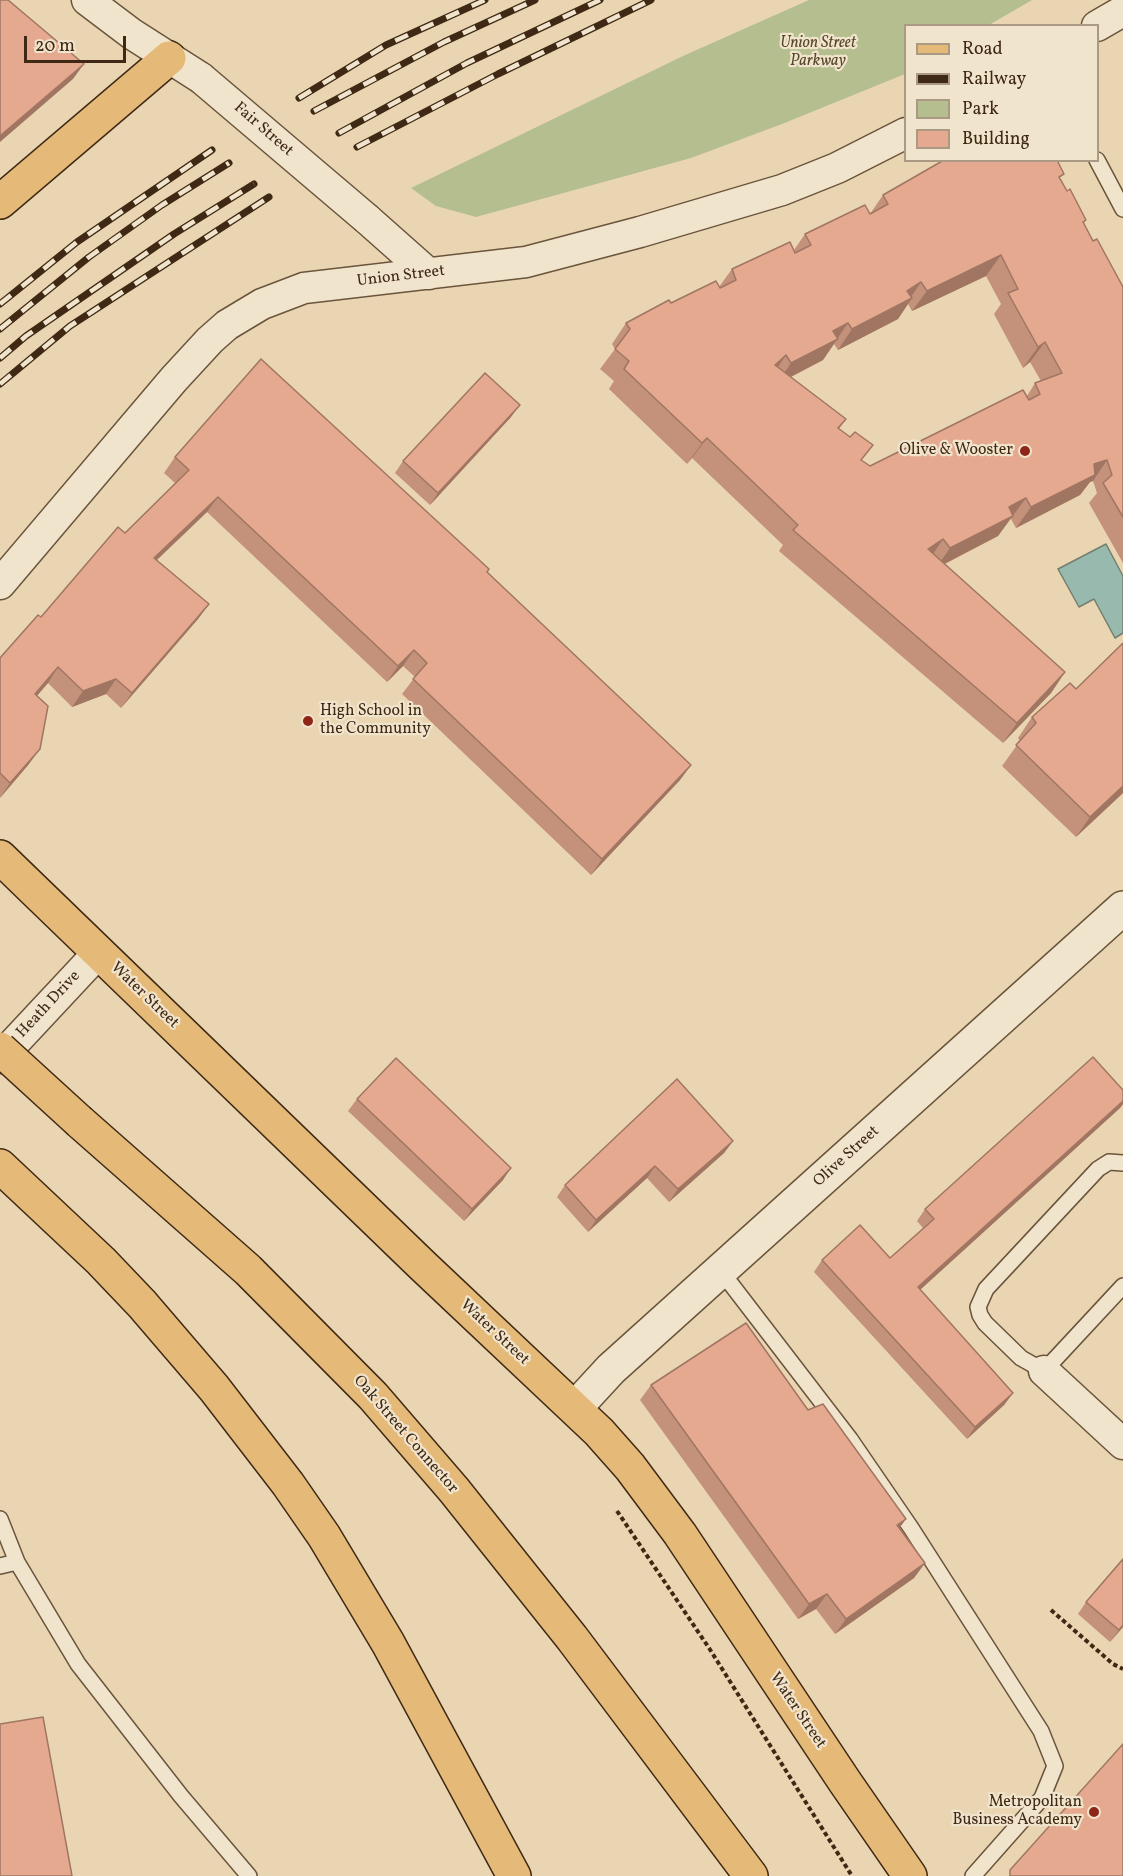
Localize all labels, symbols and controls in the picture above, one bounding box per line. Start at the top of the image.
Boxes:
scale bar [27,24,129,62]
legend [904,24,1099,162]
text: 20 m [35,34,75,59]
park label: Union Street Parkway [780,34,856,72]
text: Road [962,37,1003,62]
text: Railway [962,67,1026,92]
text: Park [962,97,999,122]
street label: Fair Street [229,99,297,161]
text: Building [962,127,1030,152]
street label: Union Street [356,262,446,292]
place label: Olive & Wooster [899,441,1013,461]
marker: Olive & Wooster [1018,444,1032,458]
place label: High School in the Community [320,702,431,740]
marker: High School in the Community [301,714,315,728]
street label: Water Street [106,959,182,1033]
street label: Heath Drive [13,967,85,1043]
street label: Olive Street [810,1122,884,1192]
street label: Water Street [455,1296,533,1370]
street label: Oak Street Connector [348,1372,462,1498]
street label: Water Street [765,1669,829,1753]
place label: Metropolitan Business Academy [952,1793,1082,1831]
marker: Metropolitan Business Academy [1087,1805,1101,1819]

